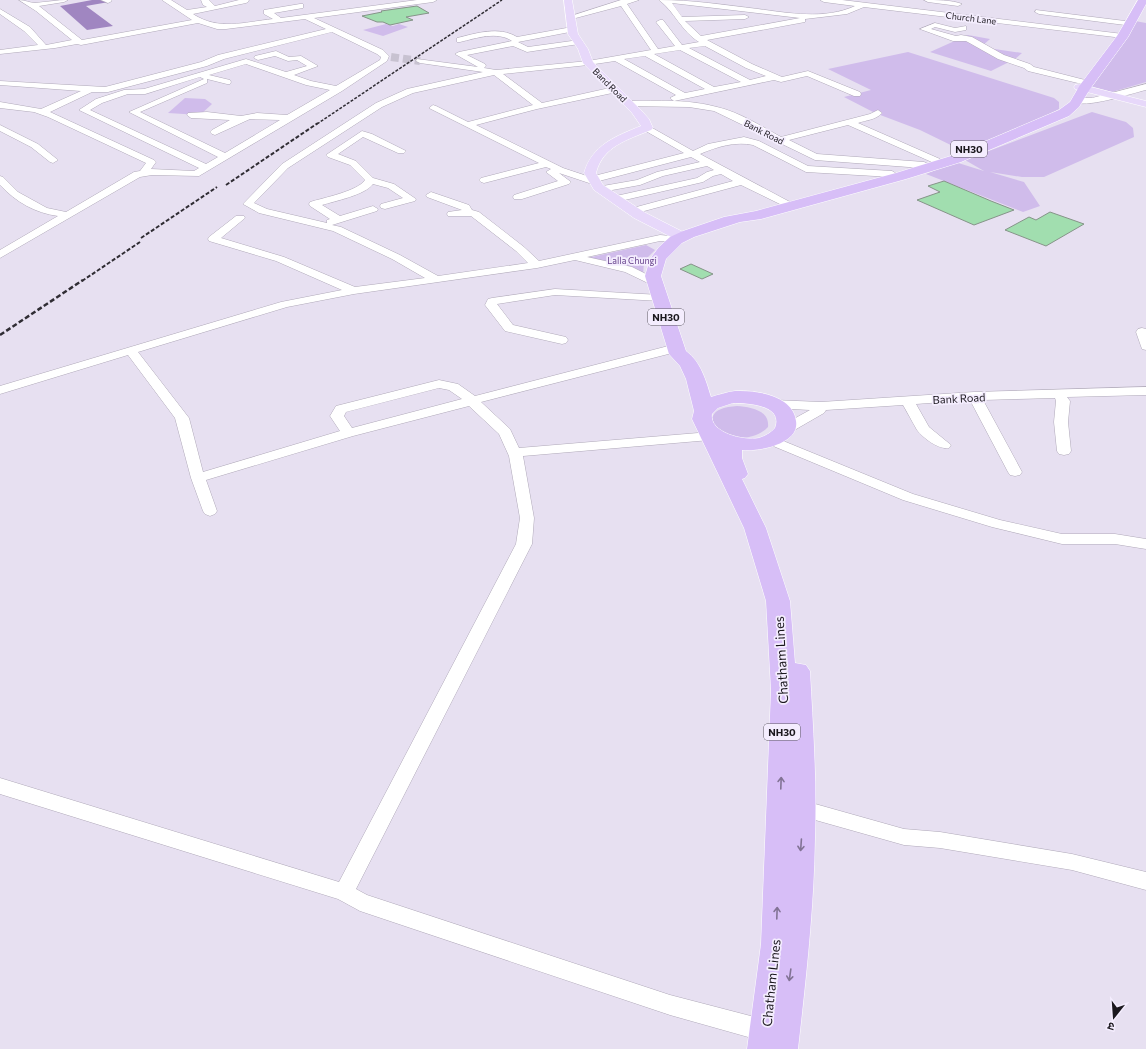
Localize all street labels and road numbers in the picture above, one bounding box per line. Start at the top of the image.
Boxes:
street label: Church Lane [945,9,997,27]
street label: Band Road [591,66,629,104]
street label: Bank Road [742,117,786,147]
road number: NH30 [951,141,987,157]
road number: NH30 [648,309,684,325]
street label: Bank Road [932,390,986,406]
street label: Chatham Lines [771,616,791,704]
road number: NH30 [764,724,800,740]
street label: Chatham Lines [758,939,784,1027]

